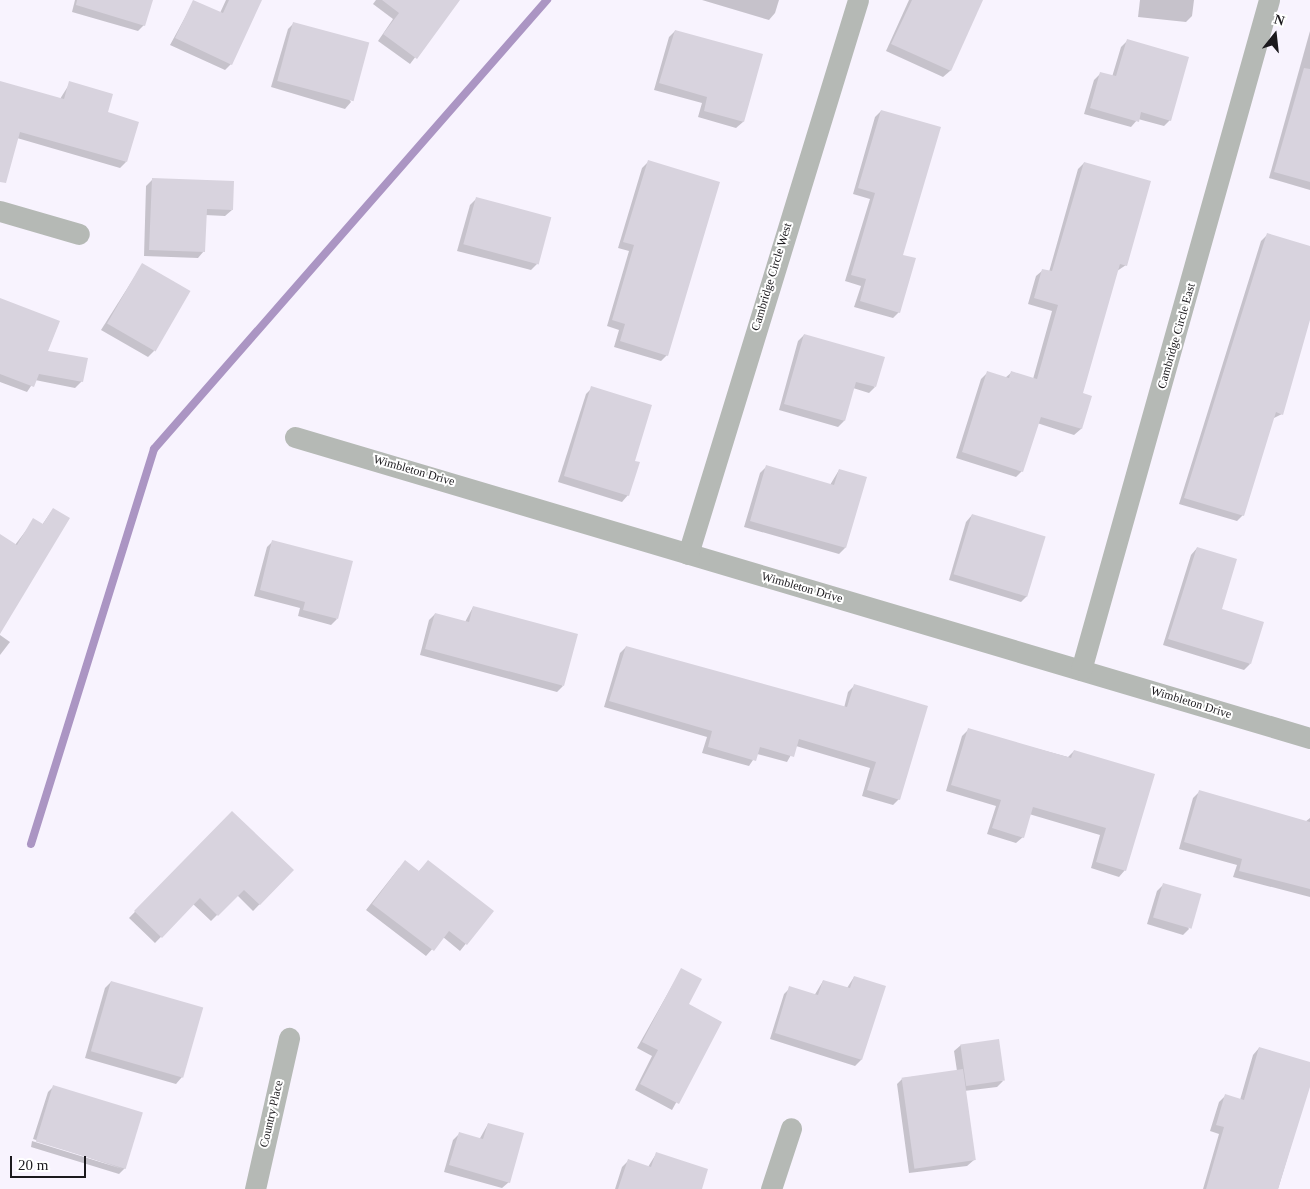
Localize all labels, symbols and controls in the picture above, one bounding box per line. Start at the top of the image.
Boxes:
north arrow [1250,10,1300,60]
text: N [1272,11,1286,29]
street label: Cambridge Circle West [749,221,795,333]
street label: Cambridge Circle East [1155,281,1199,391]
street label: Wimbleton Drive [372,453,456,489]
street label: Wimbleton Drive [760,570,844,606]
street label: Wimbleton Drive [1149,684,1233,722]
street label: Country Place [257,1079,287,1149]
scale bar [12,1146,89,1178]
text: 20 m [18,1157,48,1173]

